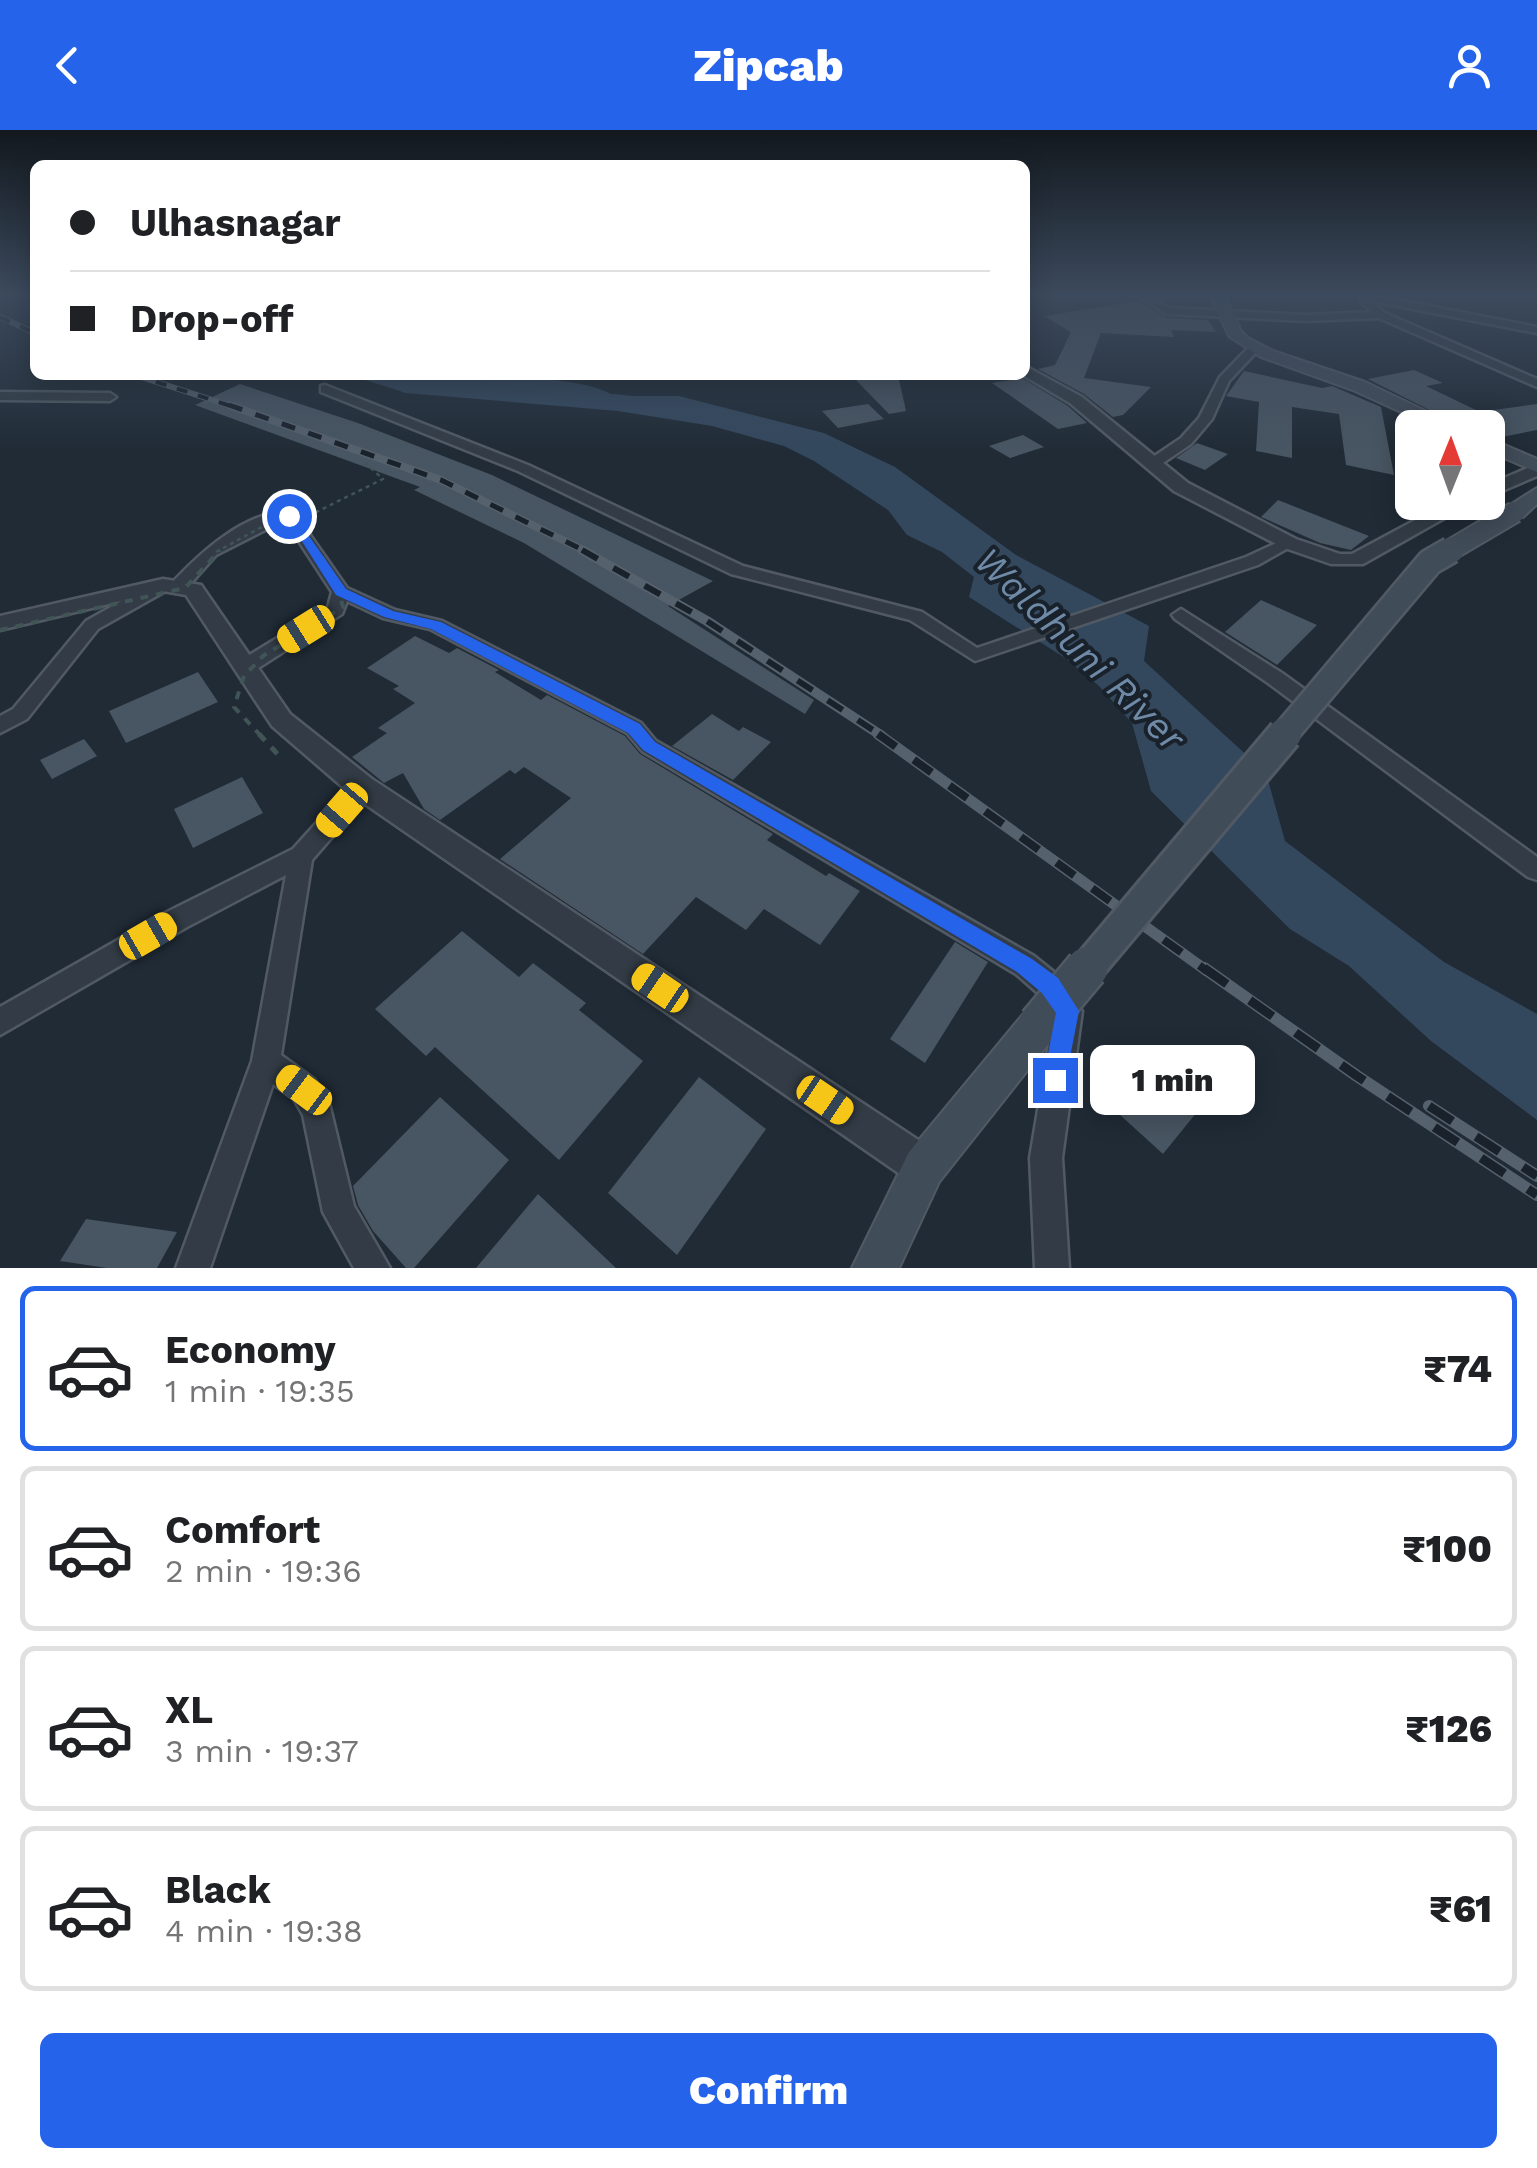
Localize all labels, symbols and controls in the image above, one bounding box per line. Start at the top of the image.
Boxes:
icon: back [40,38,95,93]
icon: person [1442,38,1497,93]
text: Zipcab [693,39,844,92]
text: Ulhasnagar [130,201,341,245]
text: Drop-off [130,297,294,341]
north arrow [1395,410,1505,520]
map controls [1395,410,1505,520]
route start [267,494,312,539]
water label: Waldhuni River [966,538,1194,761]
car [273,600,339,658]
car [311,778,373,842]
car [115,908,181,964]
car [627,959,693,1017]
callout: 1 min [1090,1045,1255,1115]
route end [1033,1058,1078,1103]
car [271,1060,337,1120]
text: 1 min [1131,1061,1214,1099]
car [792,1071,858,1129]
icon: car [45,1324,135,1414]
text: Economy [165,1328,336,1372]
text: ₹74 [1423,1347,1492,1391]
text: 1 min · 19:35 [165,1372,355,1410]
icon: car [45,1504,135,1594]
text: Comfort [165,1508,320,1552]
text: ₹100 [1402,1527,1492,1571]
text: 2 min · 19:36 [165,1552,362,1590]
icon: car [45,1684,135,1774]
text: XL [165,1688,213,1732]
text: ₹126 [1405,1707,1492,1751]
text: 3 min · 19:37 [165,1732,359,1770]
icon: car [45,1864,135,1954]
text: Black [165,1868,271,1912]
text: ₹61 [1429,1887,1492,1931]
text: 4 min · 19:38 [165,1912,363,1950]
button: Confirm [40,2033,1497,2148]

